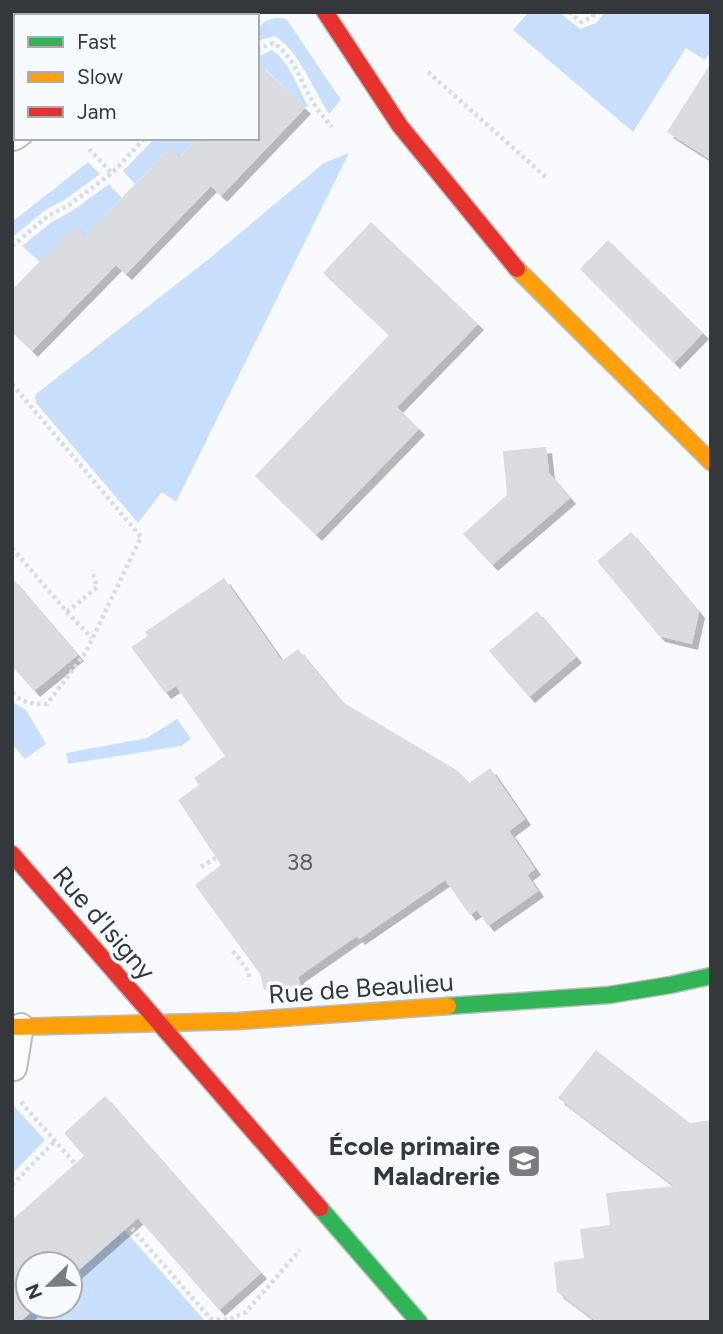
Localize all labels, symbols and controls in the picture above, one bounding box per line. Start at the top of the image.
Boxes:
legend [14,14,259,140]
text: Fast [77,29,117,54]
text: Slow [77,64,123,89]
text: Jam [77,99,116,124]
house number: 38 [287,848,313,876]
street label: Rue d'Isigny [46,860,162,987]
street label: Rue de Beaulieu [267,966,455,1010]
place label: École primaire Maladrerie [329,1130,500,1192]
school or university icon: École primaire Maladrerie [505,1142,543,1180]
north arrow [14,1250,84,1320]
text: N [20,1280,47,1303]

